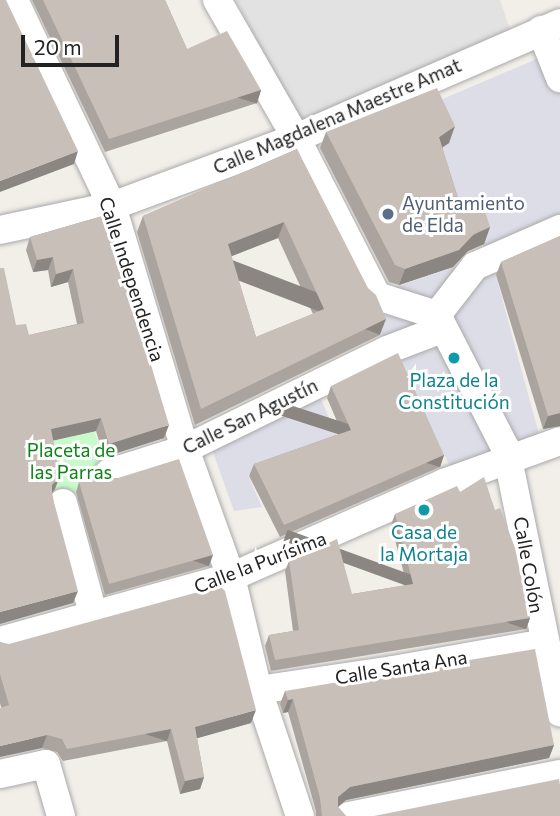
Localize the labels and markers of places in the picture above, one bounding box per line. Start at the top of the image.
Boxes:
place label: Ayuntamiento de Elda [402,192,525,236]
marker: Ayuntamiento de Elda [380,206,396,222]
marker: Plaza de la Constitución [446,350,462,366]
place label: Plaza de la Constitución [398,369,510,413]
marker: Casa de la Mortaja [416,502,432,518]
place label: Casa de la Mortaja [380,521,468,565]

